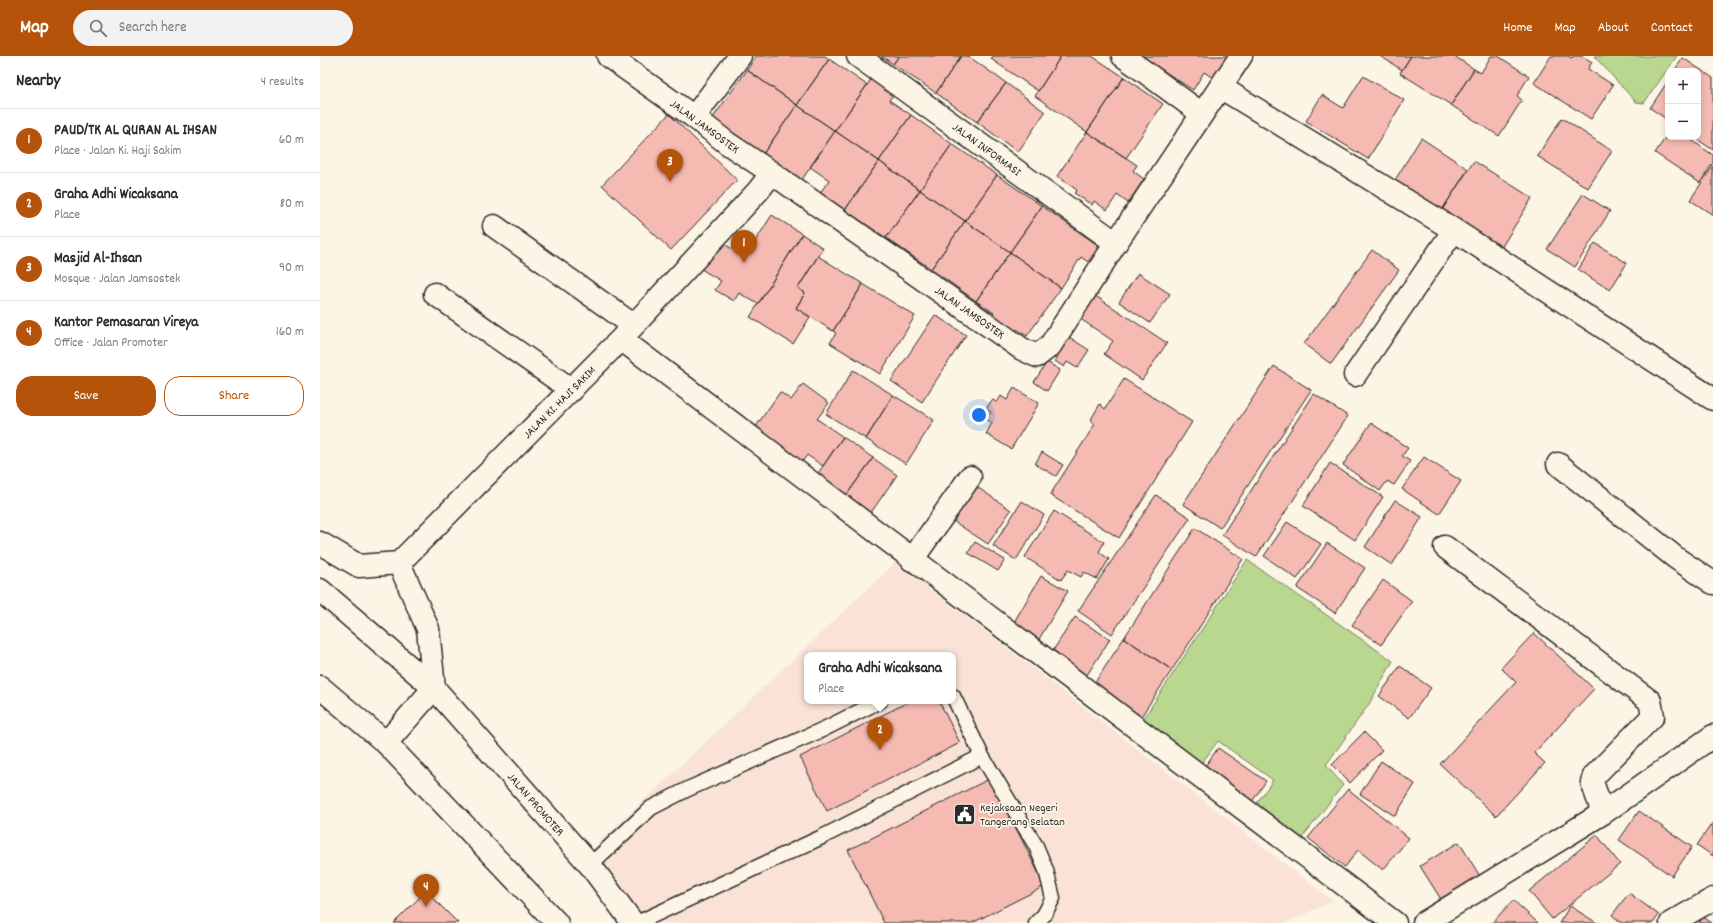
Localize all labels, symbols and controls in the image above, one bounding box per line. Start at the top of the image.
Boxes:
search box [73,10,353,46]
text: Map [20,15,49,42]
icon: search [87,17,109,39]
text: Search here [119,17,187,39]
text: Home [1503,18,1532,38]
text: Map [1554,18,1576,38]
text: About [1598,18,1629,38]
text: Contact [1651,18,1693,38]
map controls [1665,68,1701,140]
button: + [1665,68,1701,104]
text: Nearby [16,70,60,94]
text: 4 results [261,73,304,92]
street label: JALAN JAMSOSTEK [666,96,743,159]
button: − [1665,104,1701,140]
street label: JALAN INFORMASI [948,119,1024,181]
text: PAUD/TK AL QURAN AL IHSAN [54,120,217,142]
text: 1 [28,131,30,150]
text: 60 m [279,131,304,150]
text: Place · Jalan Ki. Haji Sakim [54,142,181,161]
pin: 3 [657,149,683,182]
text: Graha Adhi Wicaksana [54,184,178,206]
text: 2 [26,195,32,214]
text: 80 m [280,195,304,214]
text: Place [54,206,80,225]
pin: 1 [731,230,757,263]
text: Masjid Al-Ihsan [54,248,142,270]
text: 3 [26,259,32,278]
text: 90 m [279,259,304,278]
text: Mosque · Jalan Jamsostek [54,270,180,289]
street label: JALAN JAMSOSTEK [931,283,1008,344]
text: Kantor Pemasaran Vireya [54,312,198,334]
text: 4 [26,323,32,342]
text: 160 m [276,323,304,342]
text: Office · Jalan Promoter [54,334,168,353]
street label: JALAN KI. HAJI SAKIM [520,363,600,443]
button: Save [16,376,156,416]
button: Share [164,376,304,416]
your location [969,405,989,425]
popup [804,652,956,704]
text: Graha Adhi Wicaksana [818,658,942,680]
text: Place [818,680,844,699]
pin: 2 [867,717,893,750]
street label: JALAN PROMOTER [502,770,567,841]
place label: Kejaksaan Negeri Tangerang Selatan [980,800,1065,831]
public building icon: Kejaksaan Negeri Tangerang Selatan [951,801,977,827]
pin: 4 [413,874,439,907]

